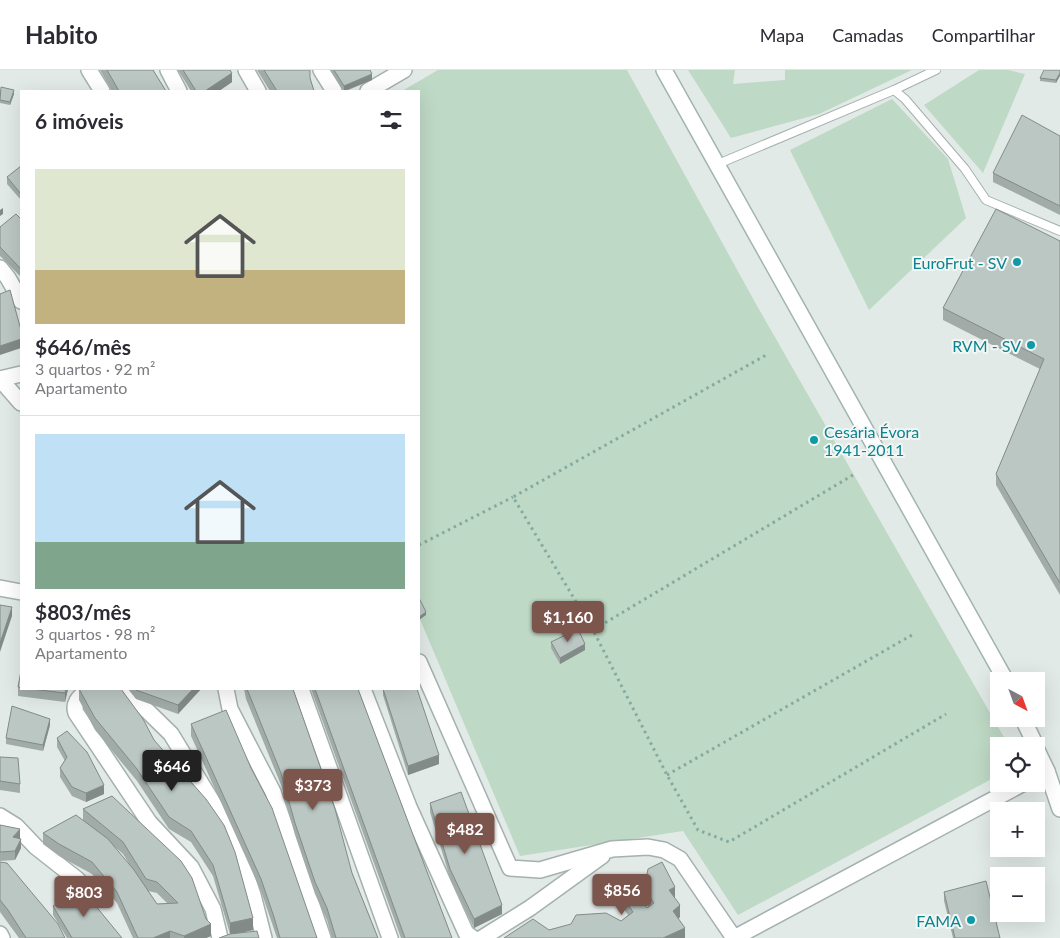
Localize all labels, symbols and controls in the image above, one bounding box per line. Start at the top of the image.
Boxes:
text: Habito [25,20,98,49]
text: Mapa [760,24,804,46]
text: Camadas [832,24,904,46]
text: Compartilhar [932,24,1035,46]
icon: filters [377,106,405,134]
text: 6 imóveis [35,108,123,133]
icon: home [175,201,265,291]
place label: EuroFrut - SV [913,253,1007,272]
marker: EuroFrut - SV [1011,256,1023,268]
text: $646/mês [35,334,131,359]
place label: RVM - SV [952,336,1021,355]
marker: RVM - SV [1025,339,1037,351]
text: 3 quartos · 92 m² [35,359,155,378]
text: Apartamento [35,378,127,397]
place label: Cesária Évora 1941-2011 [824,422,919,459]
marker: Cesária Évora 1941-2011 [808,434,820,446]
icon: home [175,467,265,557]
text: $803/mês [35,599,131,624]
pin: $1,160 [527,600,609,643]
text: $1,160 [543,607,593,626]
text: 3 quartos · 98 m² [35,624,155,643]
text: Apartamento [35,643,127,662]
north arrow [990,672,1045,728]
map controls [990,672,1045,922]
button: locate [990,737,1045,792]
pin: $646 [142,750,202,792]
text: $646 [153,756,191,775]
pin: $373 [283,768,343,811]
text: $373 [294,775,332,794]
button: + [990,802,1045,857]
pin: $482 [435,812,495,855]
text: $482 [446,819,484,838]
button: − [990,867,1045,922]
pin: $856 [592,874,652,916]
pin: $803 [54,876,114,918]
text: $856 [603,880,641,899]
text: $803 [65,882,103,901]
place label: FAMA [916,911,961,930]
marker: FAMA [965,914,977,926]

